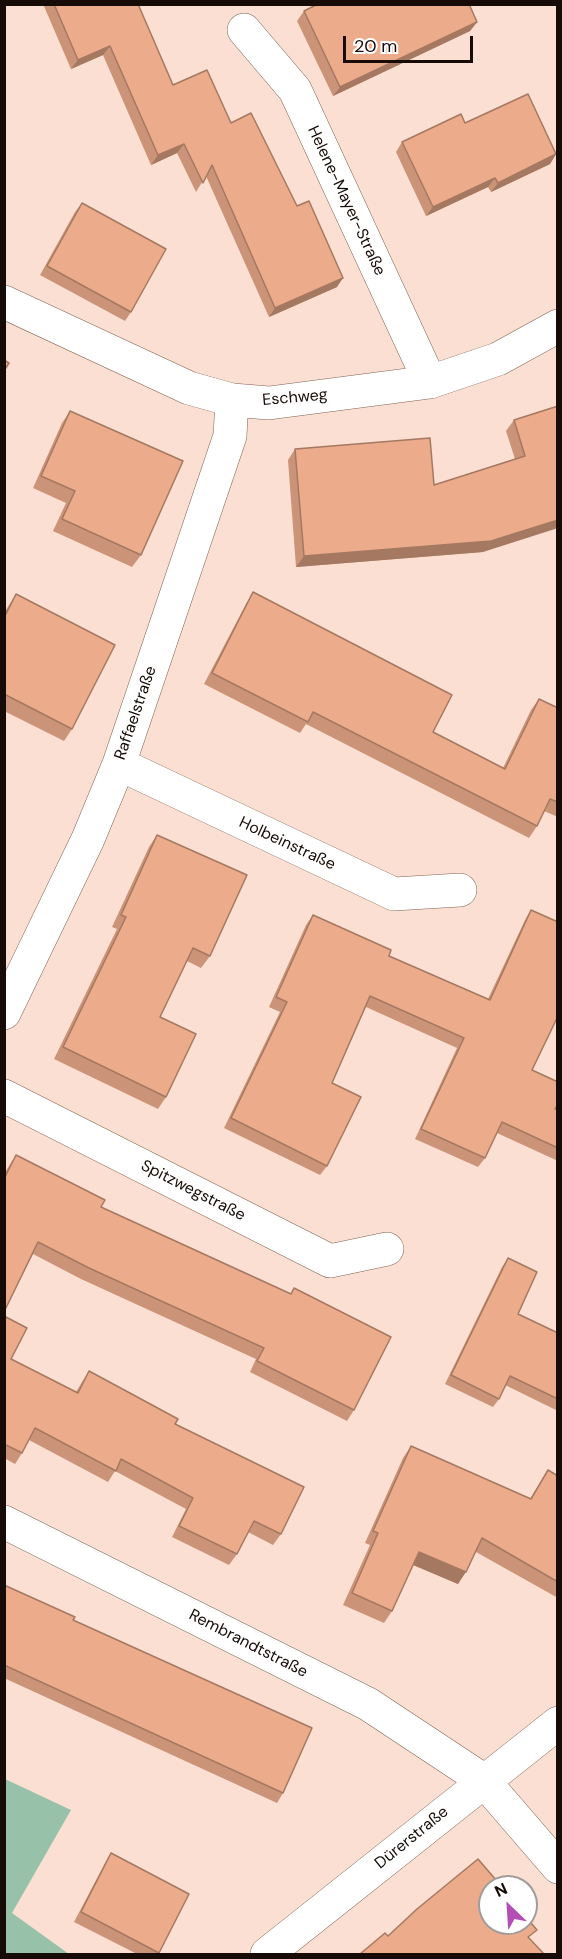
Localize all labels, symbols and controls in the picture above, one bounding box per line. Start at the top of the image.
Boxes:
scale bar [346,24,476,62]
text: 20 m [354,34,397,58]
street label: Helene-Mayer-Straße [303,123,389,279]
street label: Eschweg [262,386,328,410]
street label: Raffaelstraße [111,664,161,762]
street label: Holbeinstraße [236,813,338,875]
street label: Spitzwegstraße [138,1156,248,1226]
street label: Rembrandtstraße [185,1606,311,1682]
street label: Dürerstraße [371,1803,453,1873]
north arrow [478,1875,538,1935]
text: N [491,1878,511,1902]

